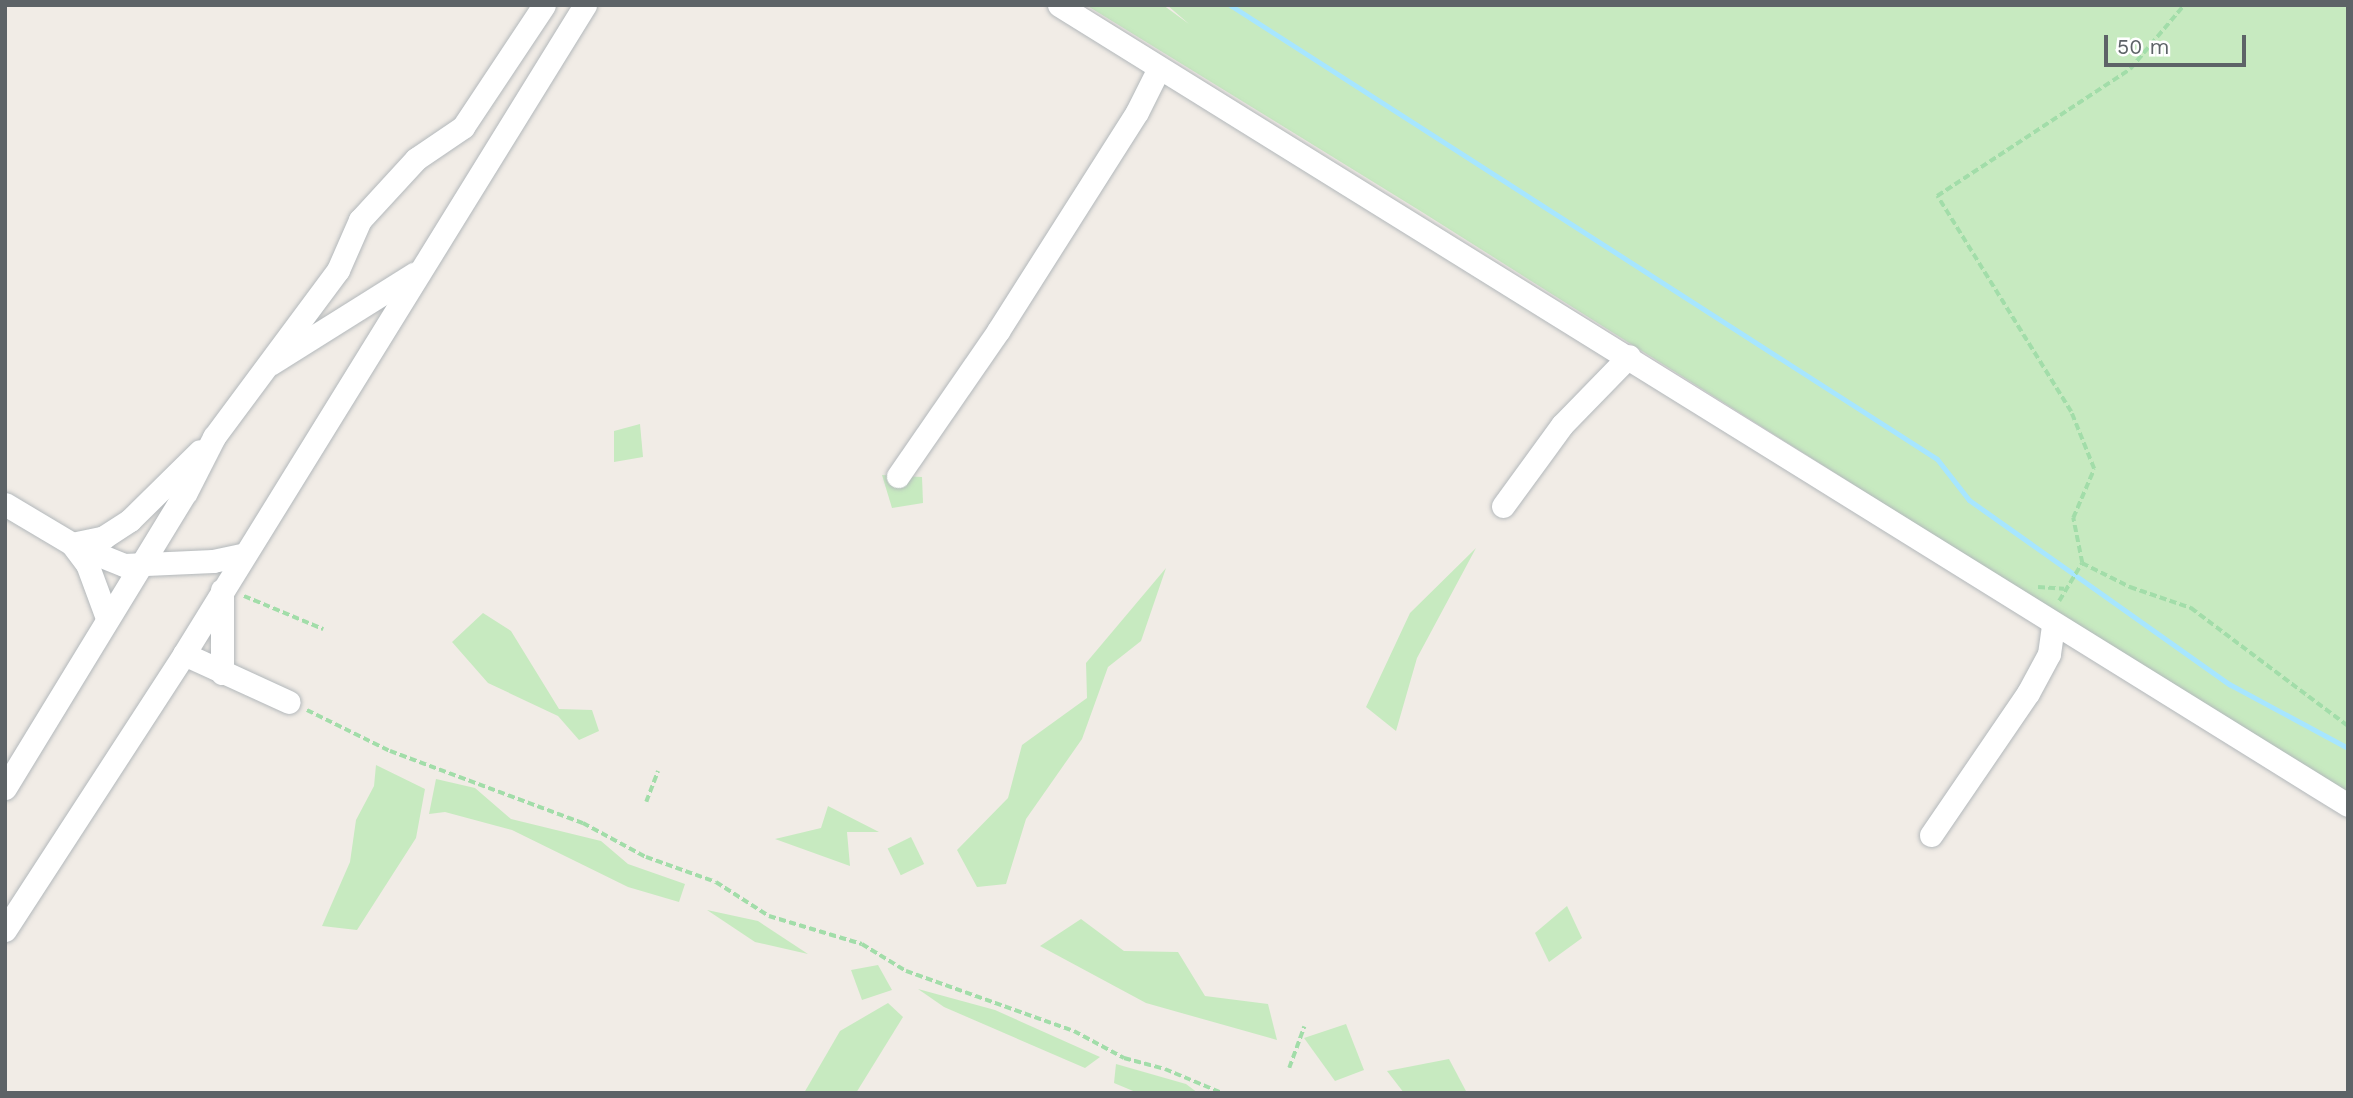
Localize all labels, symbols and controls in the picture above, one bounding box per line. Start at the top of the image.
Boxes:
scale bar [2108,21,2250,65]
text: 50 m [2117,34,2169,59]

